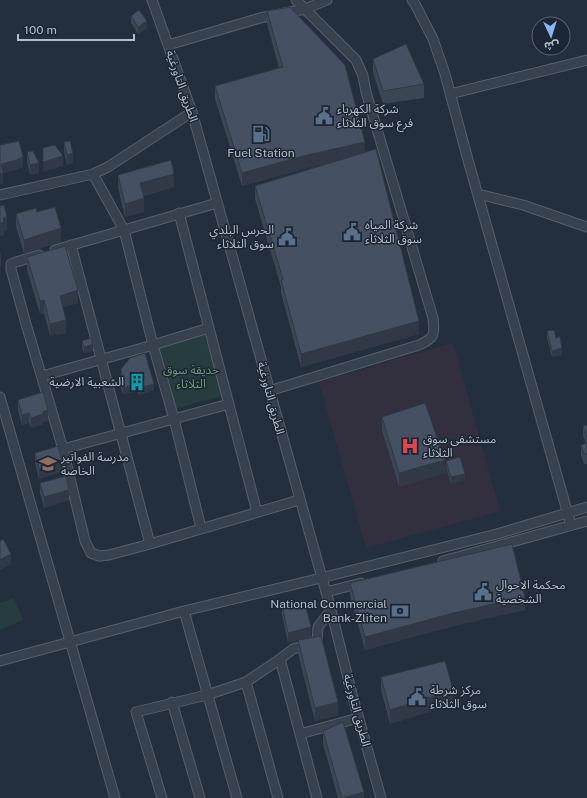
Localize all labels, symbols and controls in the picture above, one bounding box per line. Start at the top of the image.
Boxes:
scale bar [18,16,134,42]
north arrow [531,16,571,56]
text: 100 m [24,23,57,37]
text: ش [544,38,560,52]
street label: الطريق التاورغية [162,48,201,124]
place label: شركة الكهرباء فرع سوق الثلاثاء [337,102,413,132]
public building icon: شركة الكهرباء فرع سوق الثلاثاء [314,106,334,126]
fuel station icon: Fuel Station [251,124,271,144]
place label: Fuel Station [227,146,295,160]
place label: شركة المياه سوق الثلاثاء [365,218,422,246]
public building icon: شركة المياه سوق الثلاثاء [342,222,362,242]
place label: الحرس البلدي سوق الثلاثاء [209,223,274,251]
public building icon: الحرس البلدي سوق الثلاثاء [277,227,297,247]
street label: الطريق التاورغية [254,360,287,436]
park label: حديقة سوق الثلاثاء [163,363,219,391]
building icon: الشعبية الارضية [127,372,147,392]
place label: الشعبية الارضية [49,375,124,389]
place label: مستشفى سوق الثلاثاء [423,432,496,460]
hospital icon: مستشفى سوق الثلاثاء [400,436,420,456]
place label: مدرسة الفواتير الخاصة [60,450,129,478]
school or university icon: مدرسة الفواتير الخاصة [38,454,58,474]
place label: محكمة الاحوال الشخصية [496,578,566,606]
public building icon: محكمة الاحوال الشخصية [473,582,493,602]
place label: National Commercial Bank-Zliten [270,597,387,625]
bank icon: National Commercial Bank-Zliten [390,601,410,621]
street label: الطريق التاورغية [340,672,373,748]
place label: مركز شرطة سوق الثلاثاء [430,683,487,711]
public building icon: مركز شرطة سوق الثلاثاء [407,687,427,707]

